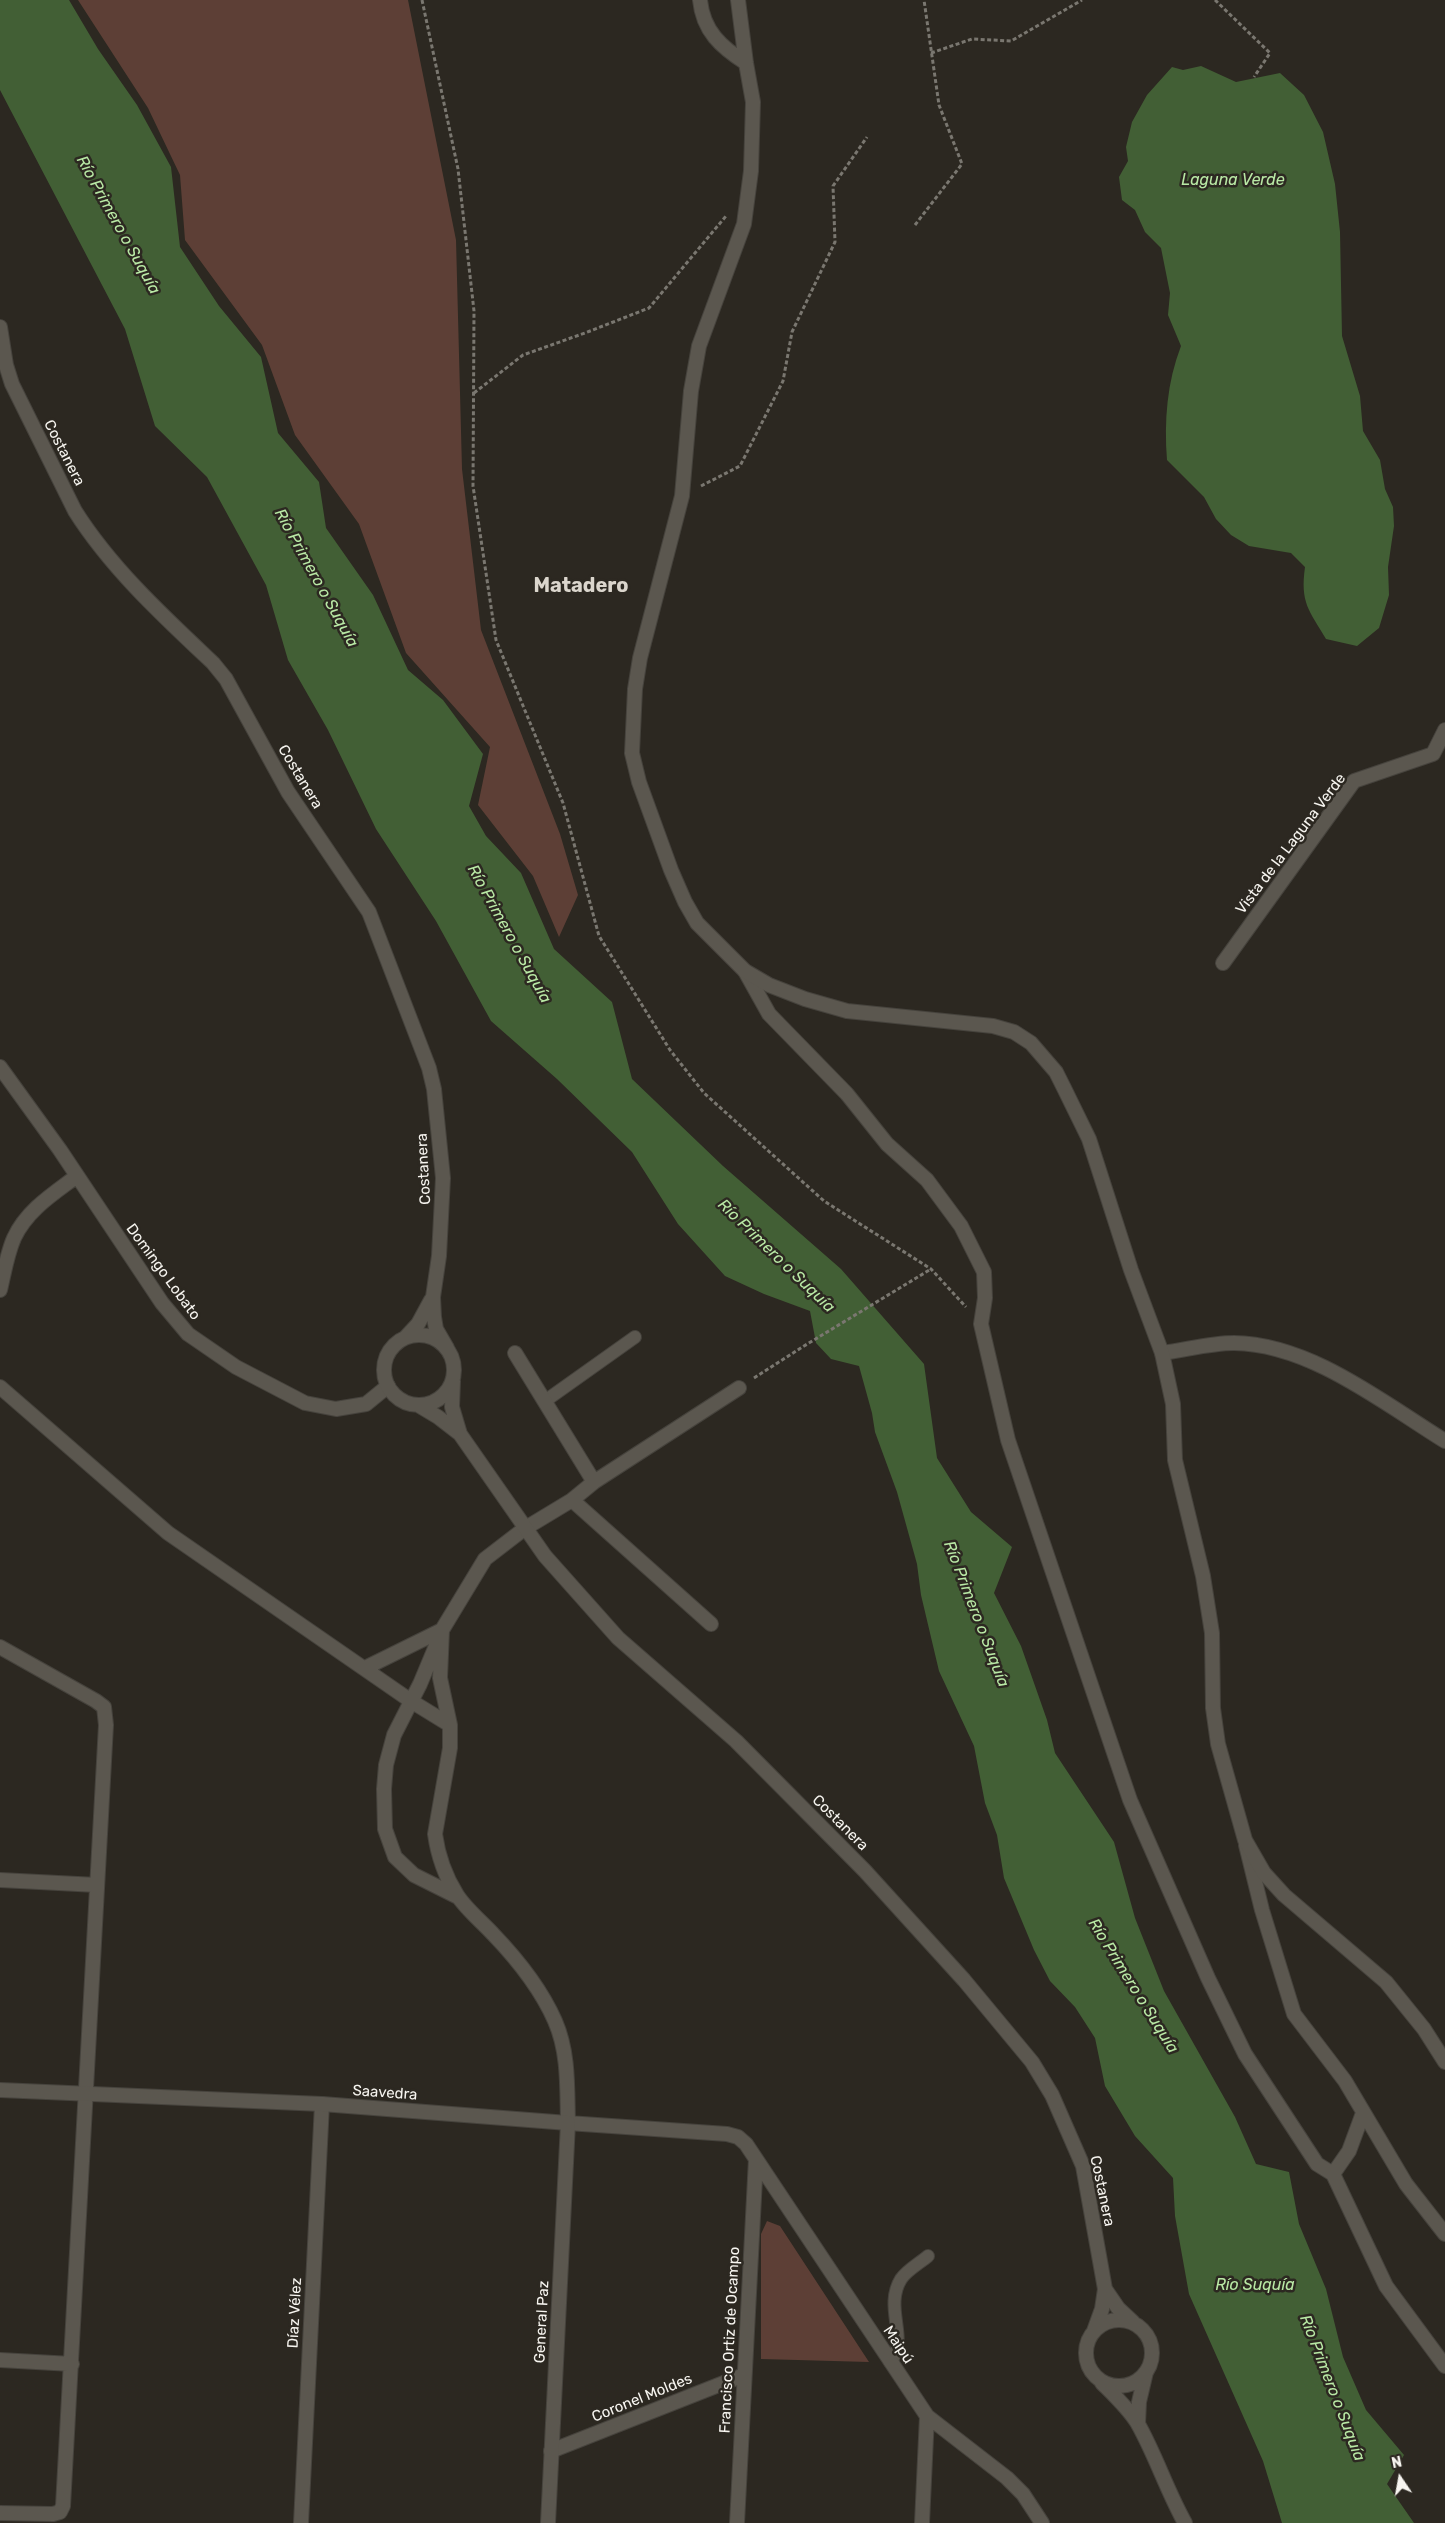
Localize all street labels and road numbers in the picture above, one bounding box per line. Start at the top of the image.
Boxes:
street label: Costanera [40,417,88,489]
street label: Costanera [274,742,326,812]
street label: Vista de la Laguna Verde [1232,770,1350,918]
street label: Costanera [413,1133,435,1205]
street label: Domingo Lobato [122,1220,204,1324]
street label: Costanera [808,1791,872,1855]
street label: Saavedra [352,2082,418,2104]
street label: Costanera [1086,2154,1118,2228]
street label: Francisco Ortiz de Ocampo [716,2246,744,2434]
street label: Díaz Vélez [284,2277,306,2349]
street label: General Paz [531,2280,553,2364]
street label: Maipú [879,2323,917,2367]
street label: Coronel Moldes [589,2370,695,2426]

